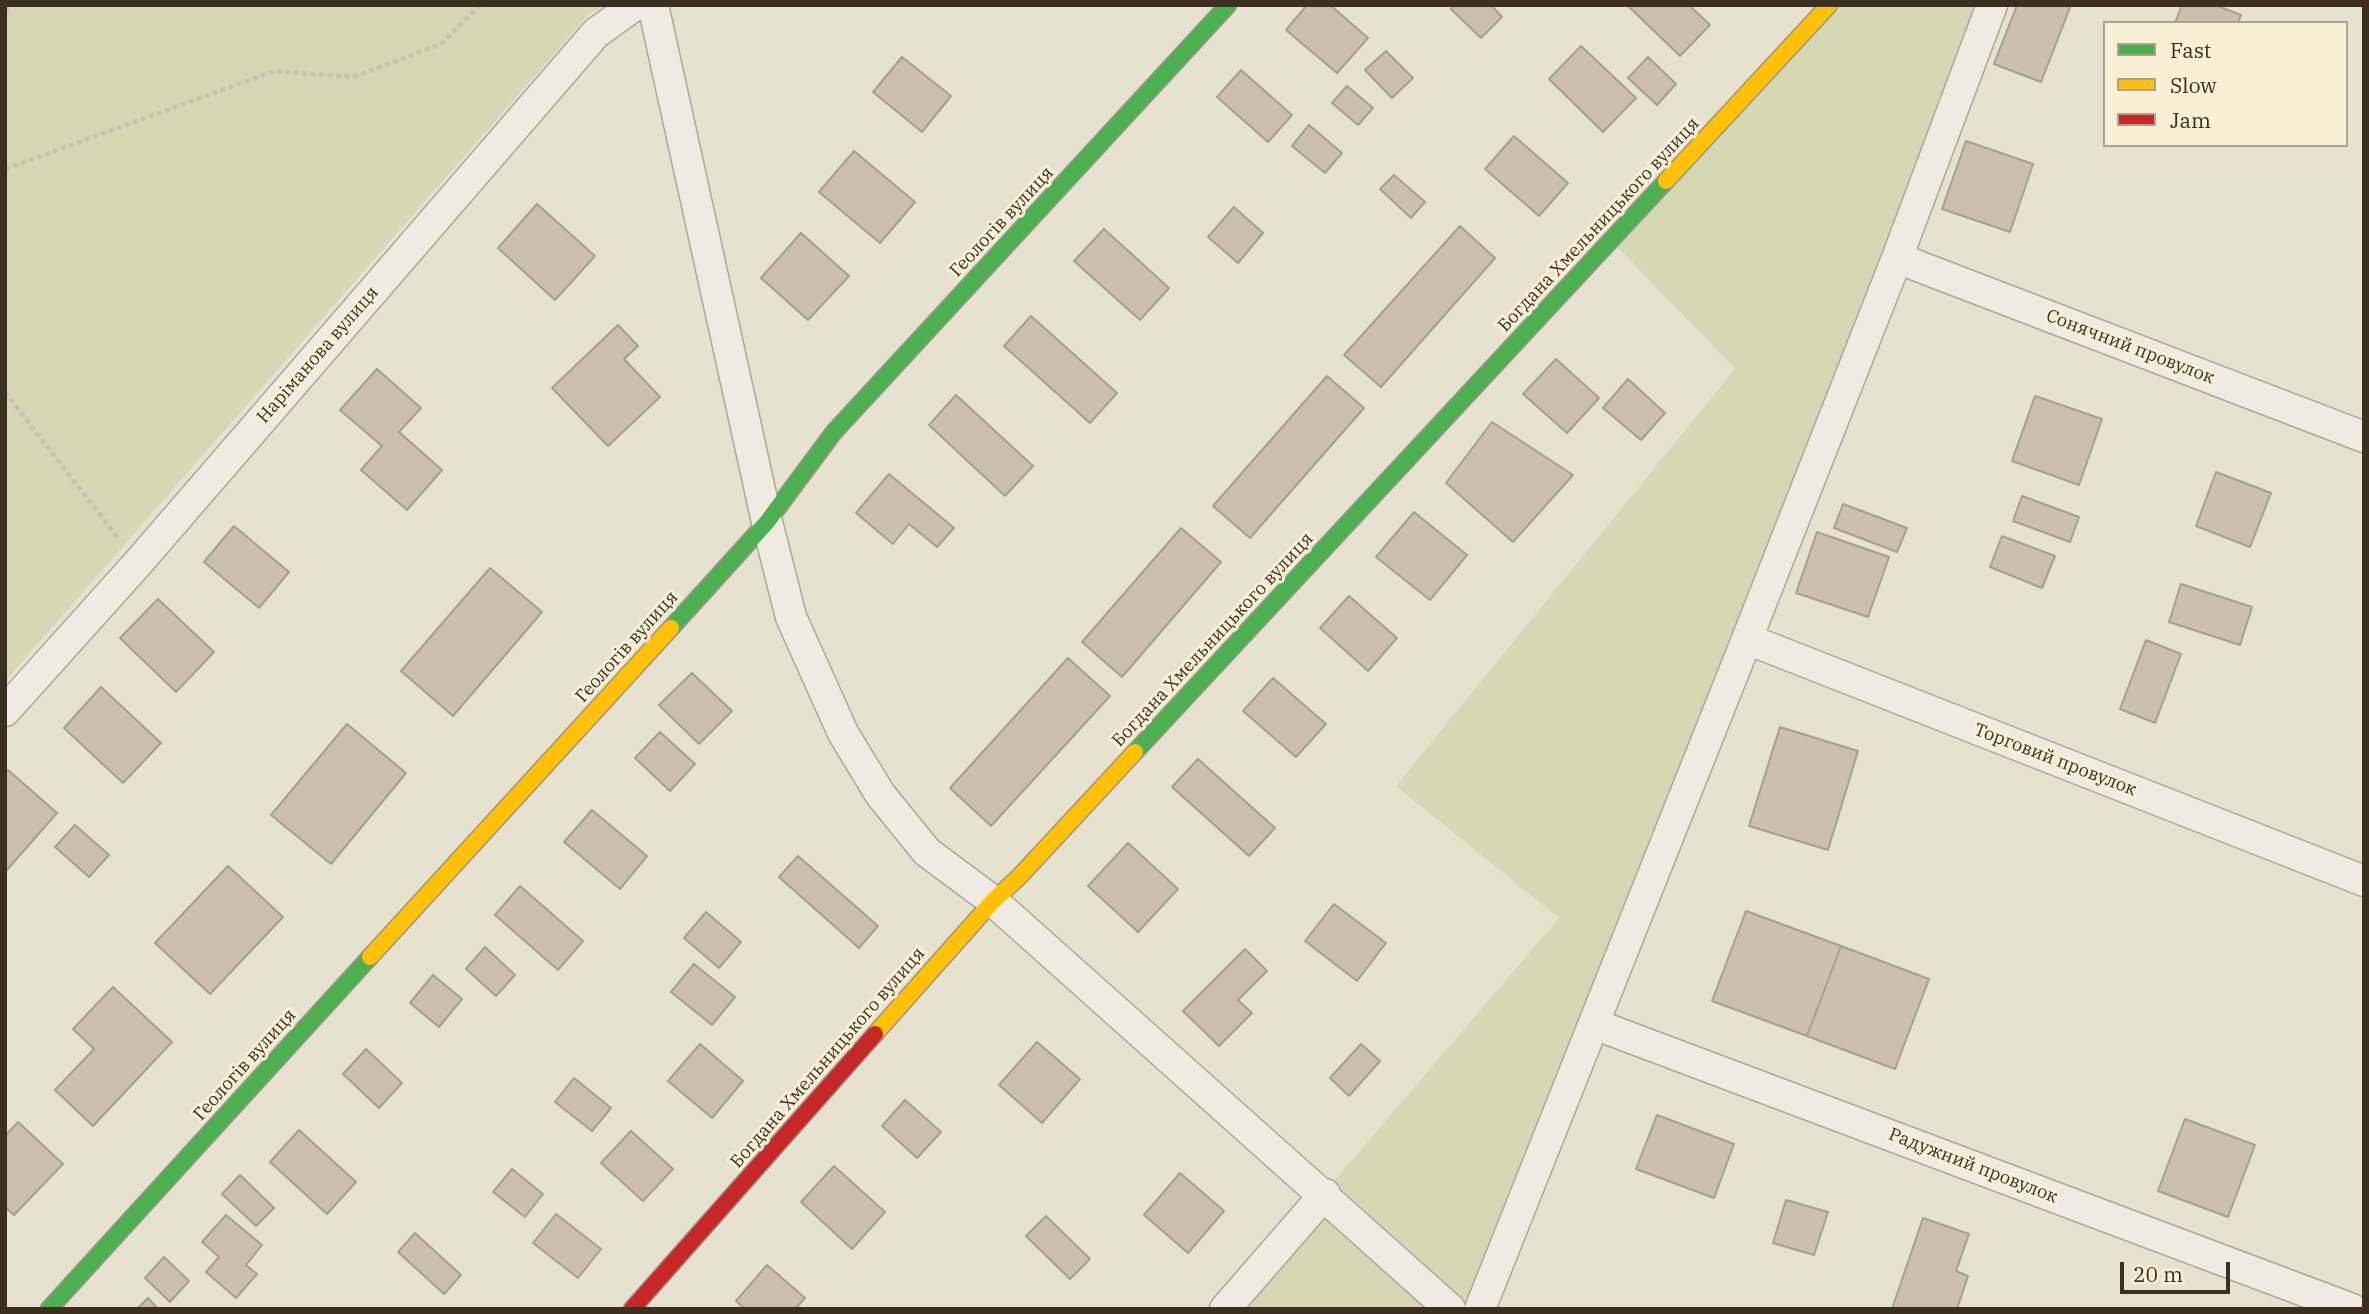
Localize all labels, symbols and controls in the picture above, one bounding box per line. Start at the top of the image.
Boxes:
legend [2103,21,2348,147]
text: Fast [2170,36,2211,64]
text: Slow [2170,71,2217,99]
text: Jam [2170,106,2211,134]
street label: Богдана Хмельницького вулиця [1494,113,1704,337]
street label: Геологів вулиця [945,162,1059,282]
street label: Наріманова вулиця [253,282,383,428]
street label: Сонячний провулок [2043,305,2217,389]
street label: Богдана Хмельницького вулиця [1108,528,1318,752]
street label: Геологів вулиця [571,587,683,707]
street label: Торговий провулок [1971,719,2139,801]
street label: Богдана Хмельницького вулиця [726,943,930,1173]
street label: Геологів вулиця [189,1005,301,1125]
street label: Радужний провулок [1885,1124,2061,1208]
scale bar [2124,1248,2234,1292]
text: 20 m [2133,1260,2183,1288]

